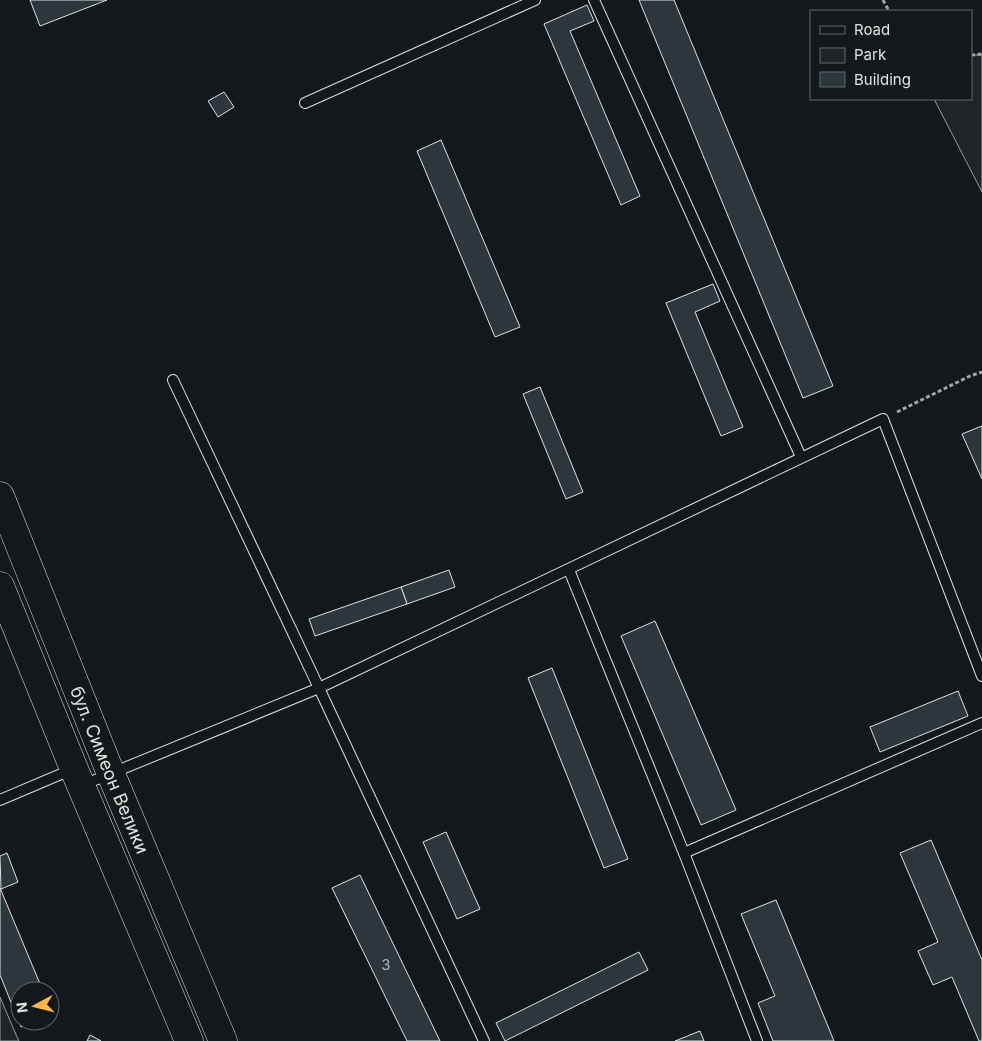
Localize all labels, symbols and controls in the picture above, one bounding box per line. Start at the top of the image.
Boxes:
legend [810,10,972,100]
text: Road [854,20,890,39]
text: Park [854,45,887,64]
text: Building [854,70,911,89]
street label: бул. Симеон Велики [66,683,154,857]
house number: 3 [381,955,391,974]
north arrow [10,981,60,1031]
text: N [13,1001,31,1014]

